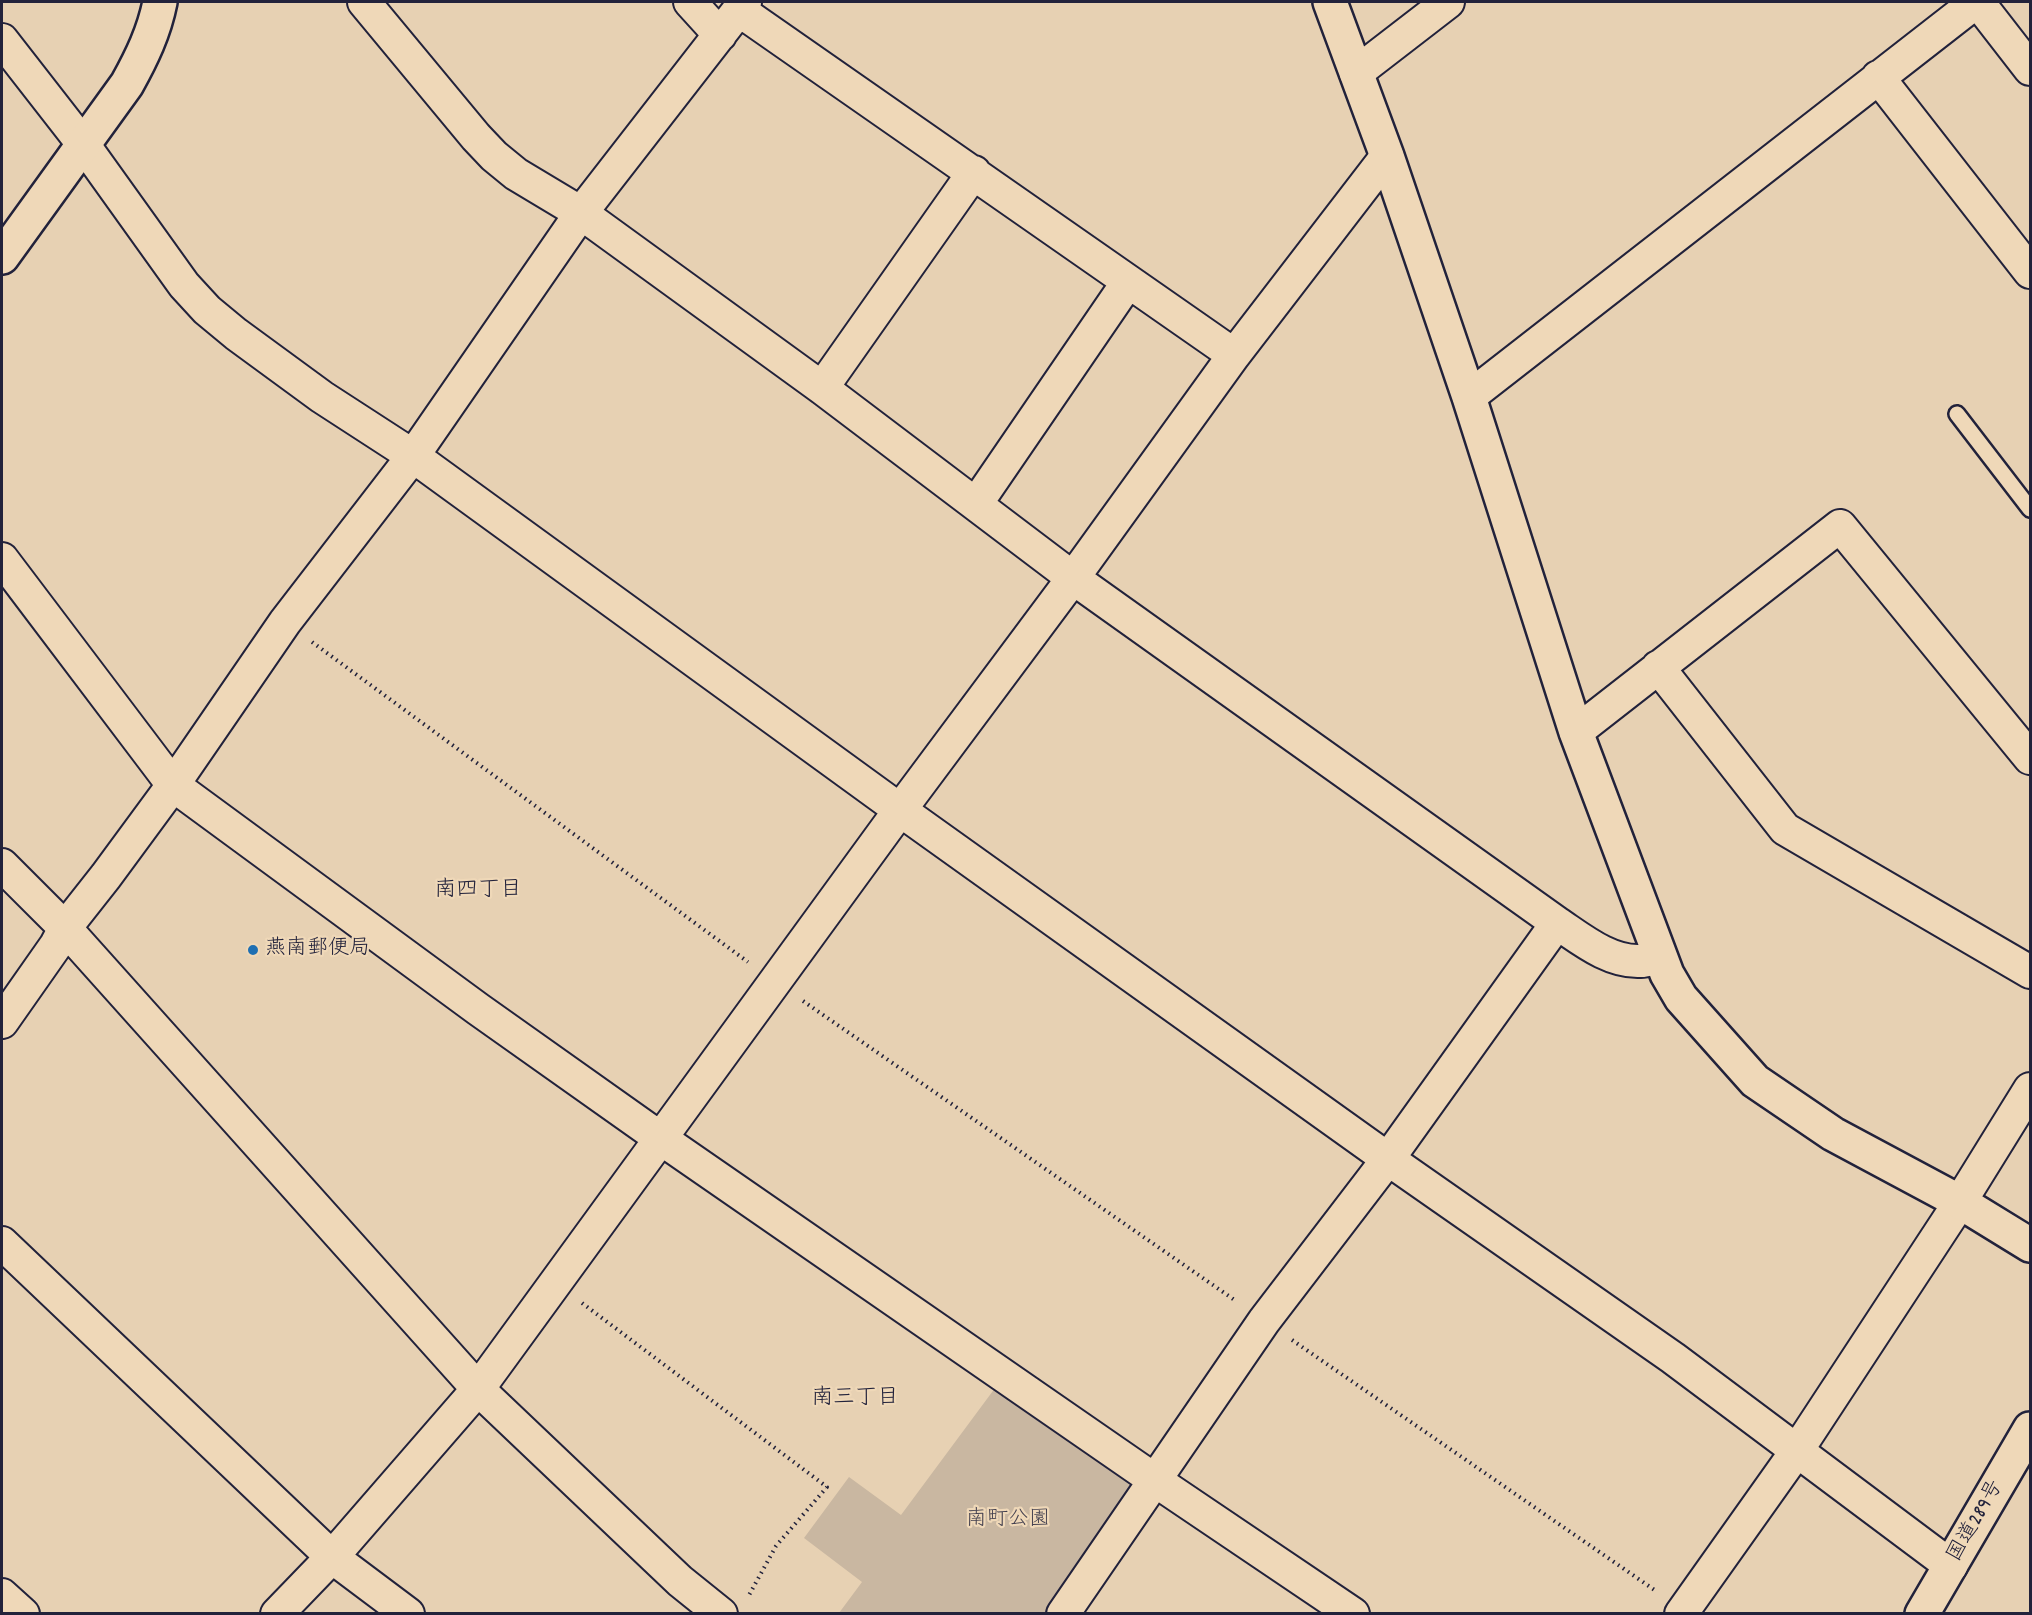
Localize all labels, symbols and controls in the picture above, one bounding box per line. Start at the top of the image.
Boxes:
district label: 南四丁目 [434,879,522,905]
place label: 燕南郵便局 [265,937,370,963]
marker: 燕南郵便局 [246,943,260,957]
district label: 南三丁目 [811,1387,899,1413]
street label: 国道289号 [1944,1477,2010,1567]
park label: 南町公園 [966,1508,1050,1534]

